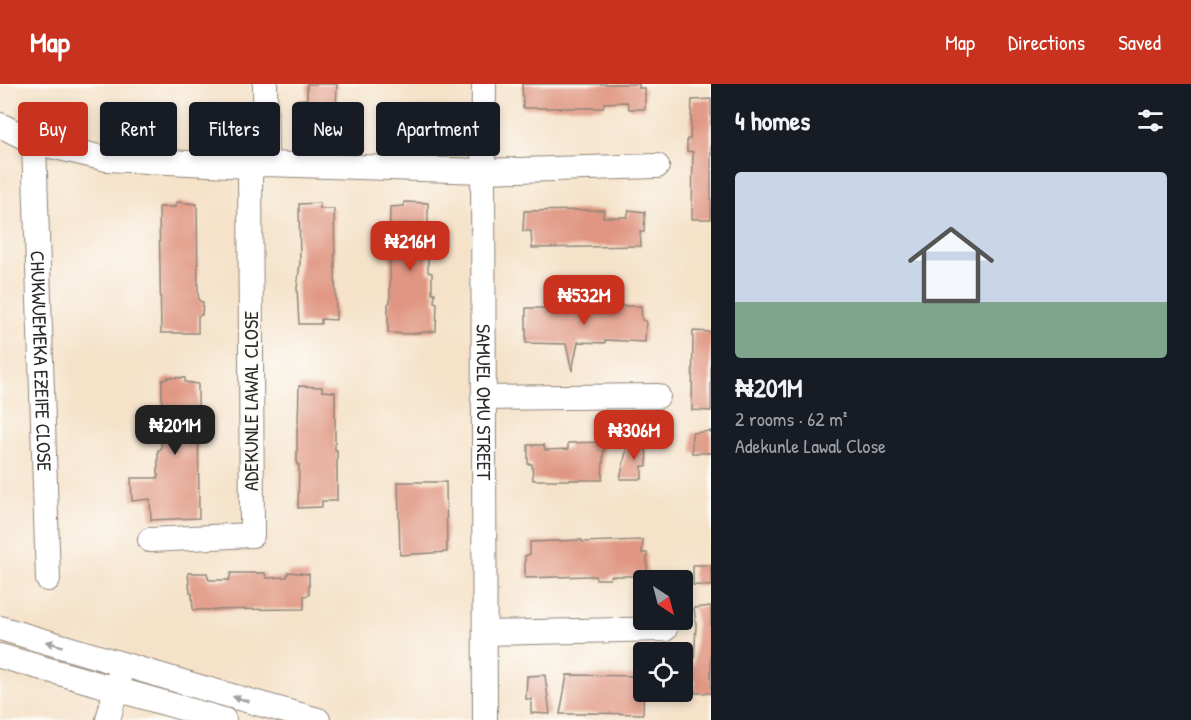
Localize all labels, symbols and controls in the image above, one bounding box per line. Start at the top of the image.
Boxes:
text: Map [30,23,70,61]
text: Map [945,28,975,57]
text: Directions [1008,28,1085,57]
text: Saved [1118,28,1161,57]
chip: Buy [18,102,88,156]
chip: Rent [100,102,177,156]
chip: Filters [189,102,280,156]
chip: New [292,102,364,156]
chip: Apartment [376,102,500,156]
text: 4 homes [735,103,810,138]
icon: filters [1134,104,1167,137]
icon: home [897,211,1005,319]
pin: ₦216M [368,221,452,272]
text: ₦216M [385,227,435,254]
street label: CHUKWUEMEKA EZEIFE CLOSE [24,250,59,472]
pin: ₦532M [542,275,626,326]
text: ₦532M [557,281,611,308]
street label: ADEKUNLE LAWAL CLOSE [237,311,264,491]
street label: SAMUEL OMU STREET [471,324,498,481]
text: ₦201M [735,370,803,405]
pin: ₦201M [133,405,217,456]
text: 2 rooms · 62 m² [735,405,847,432]
pin: ₦306M [592,410,676,461]
text: ₦201M [149,411,201,438]
text: ₦306M [608,416,660,443]
text: Adekunle Lawal Close [735,432,886,459]
north arrow [633,570,693,630]
map controls [633,570,693,702]
one-way arrow [45,639,63,648]
button: locate [633,642,693,702]
one-way arrow [232,694,250,703]

